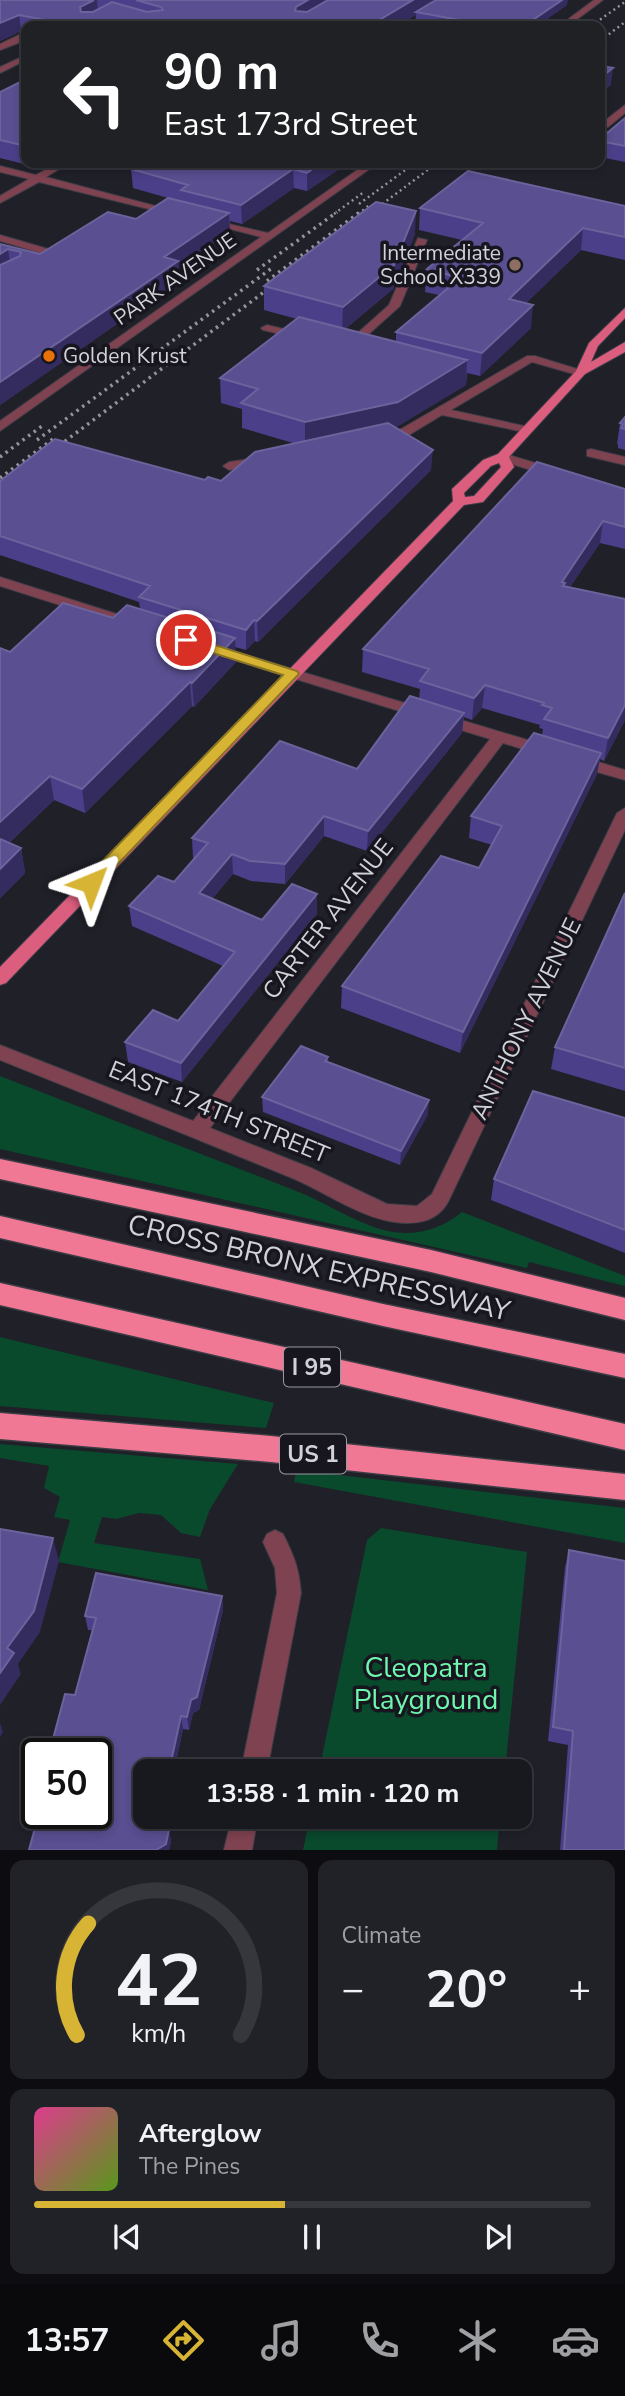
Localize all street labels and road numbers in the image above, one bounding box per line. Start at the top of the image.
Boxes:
street label: PARK AVENUE [108,226,242,332]
street label: CARTER AVENUE [255,832,401,1006]
street label: ANTHONY AVENUE [463,913,589,1125]
street label: EAST 174TH STREET [104,1053,335,1171]
street label: CROSS BRONX EXPRESSWAY [124,1205,515,1331]
road number: I 95 [284,1348,340,1386]
road number: US 1 [280,1434,346,1474]

